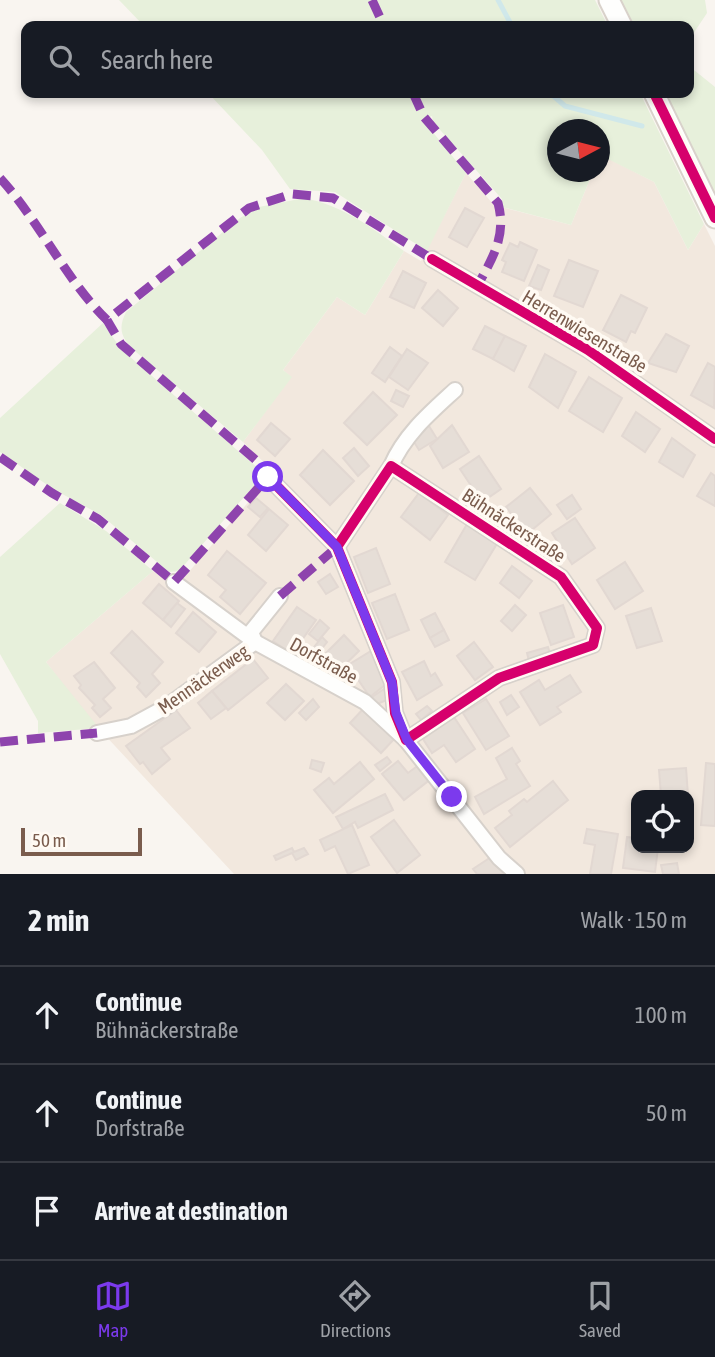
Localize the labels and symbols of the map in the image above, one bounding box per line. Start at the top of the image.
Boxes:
north arrow [547,119,610,182]
street label: Herrenwiesenstraße [519,285,651,377]
route start [252,461,283,492]
street label: Bühnäckerstraße [458,484,570,566]
street label: Dorfstraße [286,632,362,688]
street label: Mennäckerweg [153,639,253,718]
route end [436,781,467,812]
scale bar [21,825,142,857]

